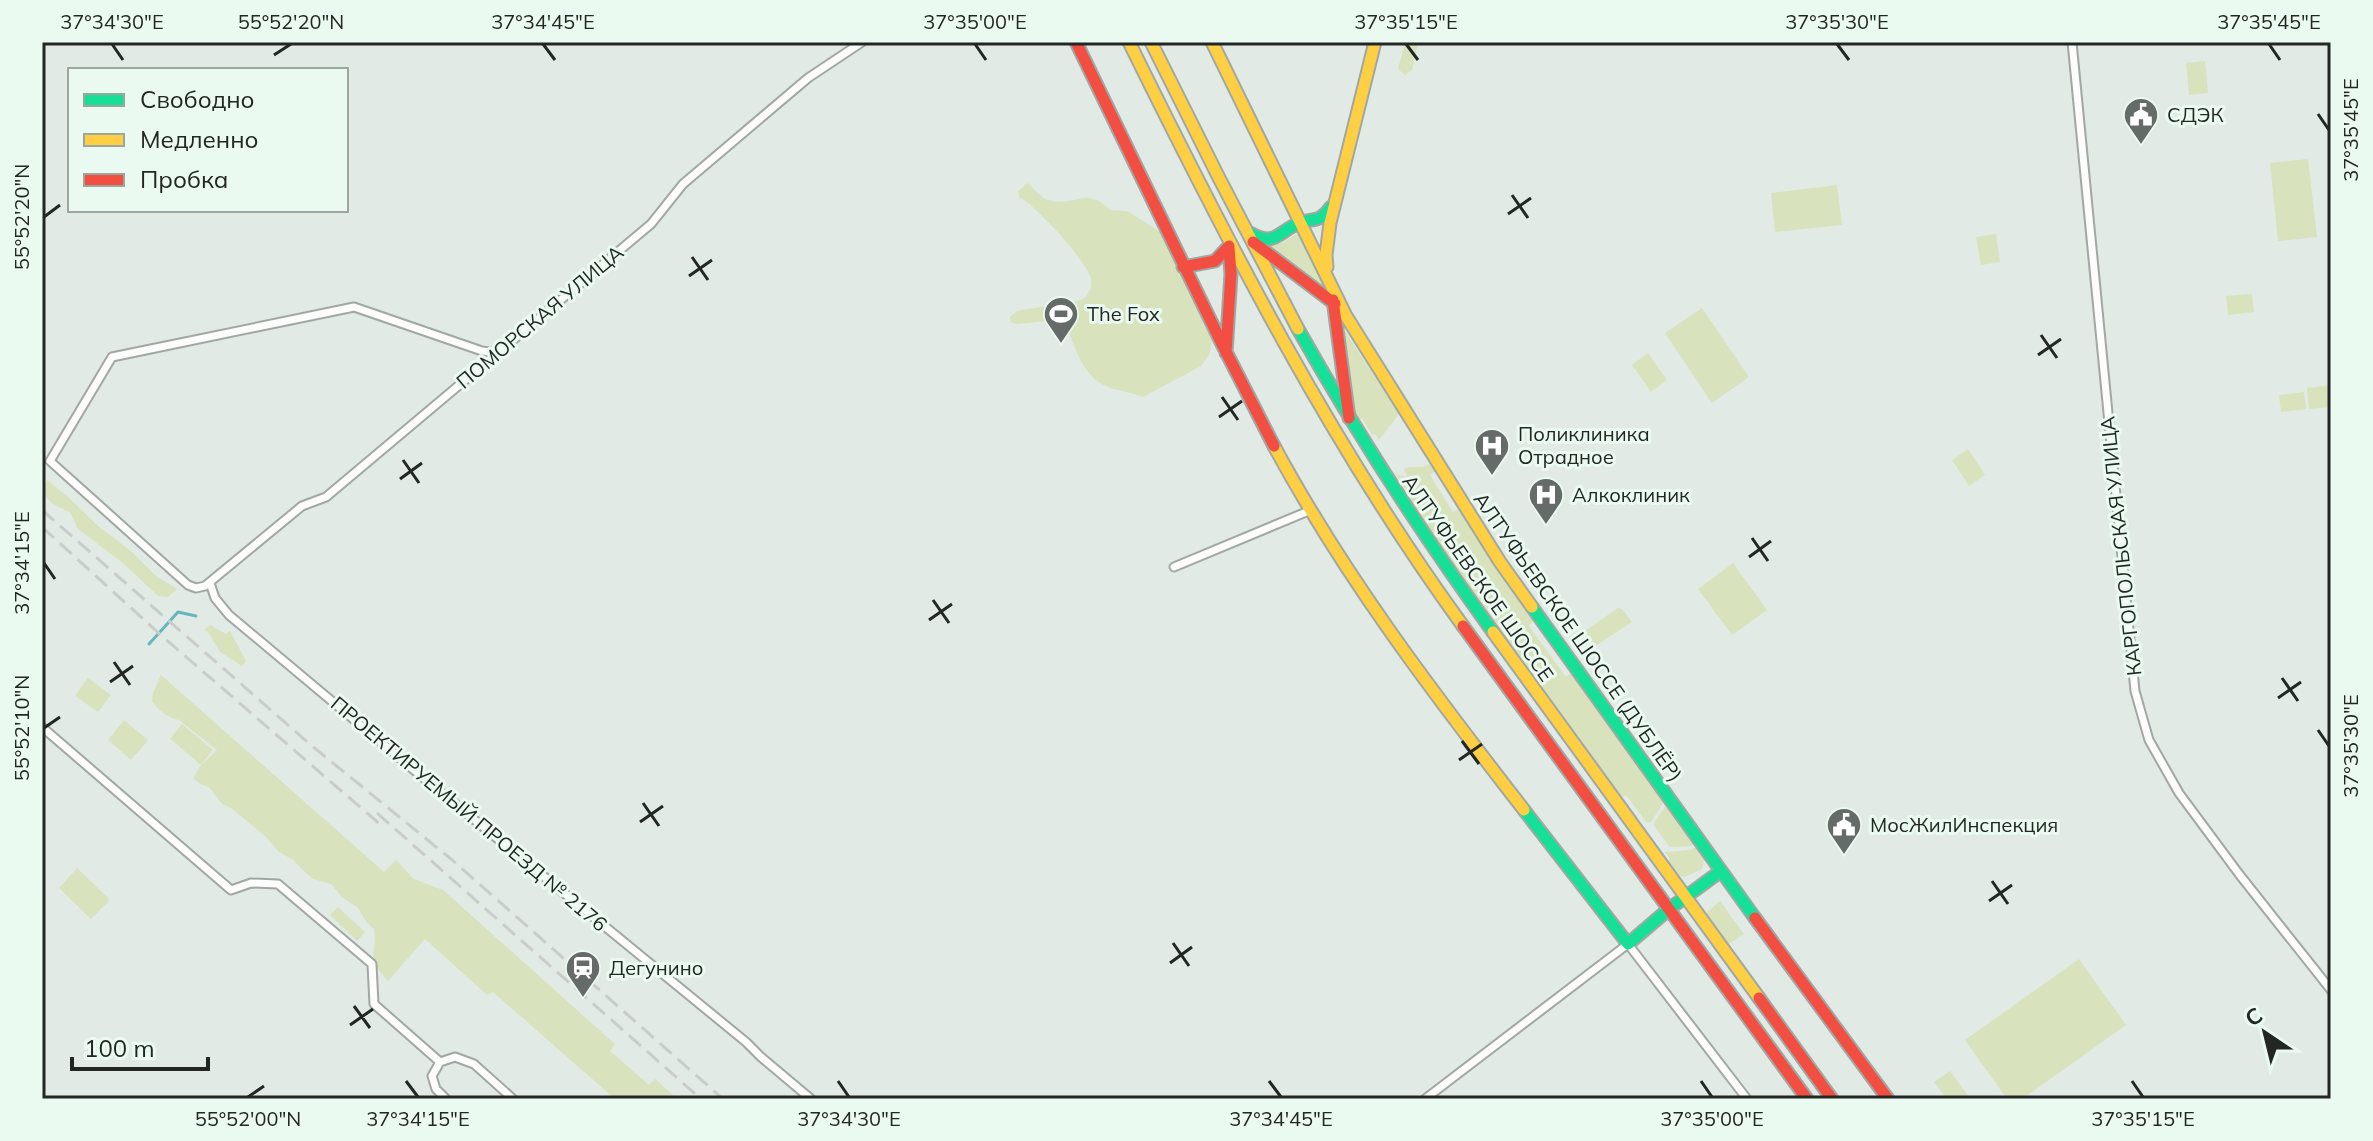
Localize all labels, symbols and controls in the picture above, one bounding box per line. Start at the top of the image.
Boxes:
text: 37°34'30"E [60,9,164,34]
text: 55°52'20"N [238,9,344,34]
text: 37°34'45"E [491,9,595,34]
text: 37°35'00"E [923,9,1027,34]
text: 37°35'15"E [1354,9,1458,34]
text: 37°35'30"E [1785,9,1889,34]
text: 37°35'45"E [2217,9,2321,34]
legend [68,68,348,212]
text: 37°35'45"E [2338,78,2363,182]
text: Свободно [140,84,255,114]
public building icon: СДЭК [2122,96,2160,146]
place label: СДЭК [2167,102,2224,127]
text: Медленно [140,124,259,154]
text: 55°52'20"N [9,164,34,270]
text: Пробка [140,164,228,194]
street label: ПОМОРСКАЯ УЛИЦА [451,239,629,394]
sports icon: The Fox [1042,295,1080,345]
place label: The Fox [1087,301,1160,326]
street label: КАРГОПОЛЬСКАЯ УЛИЦА [2094,415,2147,677]
place label: Поликлиника Отрадное [1518,421,1650,469]
hospital icon: Поликлиника Отрадное [1473,427,1511,477]
street label: АЛТУФЬЕВСКОЕ ШОССЕ [1397,470,1559,686]
hospital icon: Алкоклиник [1527,476,1565,526]
place label: Алкоклиник [1572,482,1690,507]
street label: АЛТУФЬЕВСКОЕ ШОССЕ (ДУБЛЁР) [1469,487,1688,786]
text: 37°34'15"E [9,511,34,615]
text: 55°52'10"N [9,675,34,781]
street label: ПРОЕКТИРУЕМЫЙ ПРОЕЗД № 2176 [326,691,613,937]
text: 37°35'30"E [2338,694,2363,798]
public building icon: МосЖилИнспекция [1825,806,1863,856]
place label: МосЖилИнспекция [1870,812,2058,837]
station icon: Дегунино [564,949,602,999]
place label: Дегунино [609,955,703,980]
north arrow [2225,993,2305,1073]
text: С [2239,1001,2268,1032]
scale bar [72,1021,208,1071]
text: 100 m [84,1033,155,1063]
text: 55°52'00"N [195,1106,301,1131]
text: 37°34'15"E [366,1106,470,1131]
text: 37°34'30"E [797,1106,901,1131]
text: 37°34'45"E [1229,1106,1333,1131]
text: 37°35'00"E [1660,1106,1764,1131]
text: 37°35'15"E [2091,1106,2195,1131]

